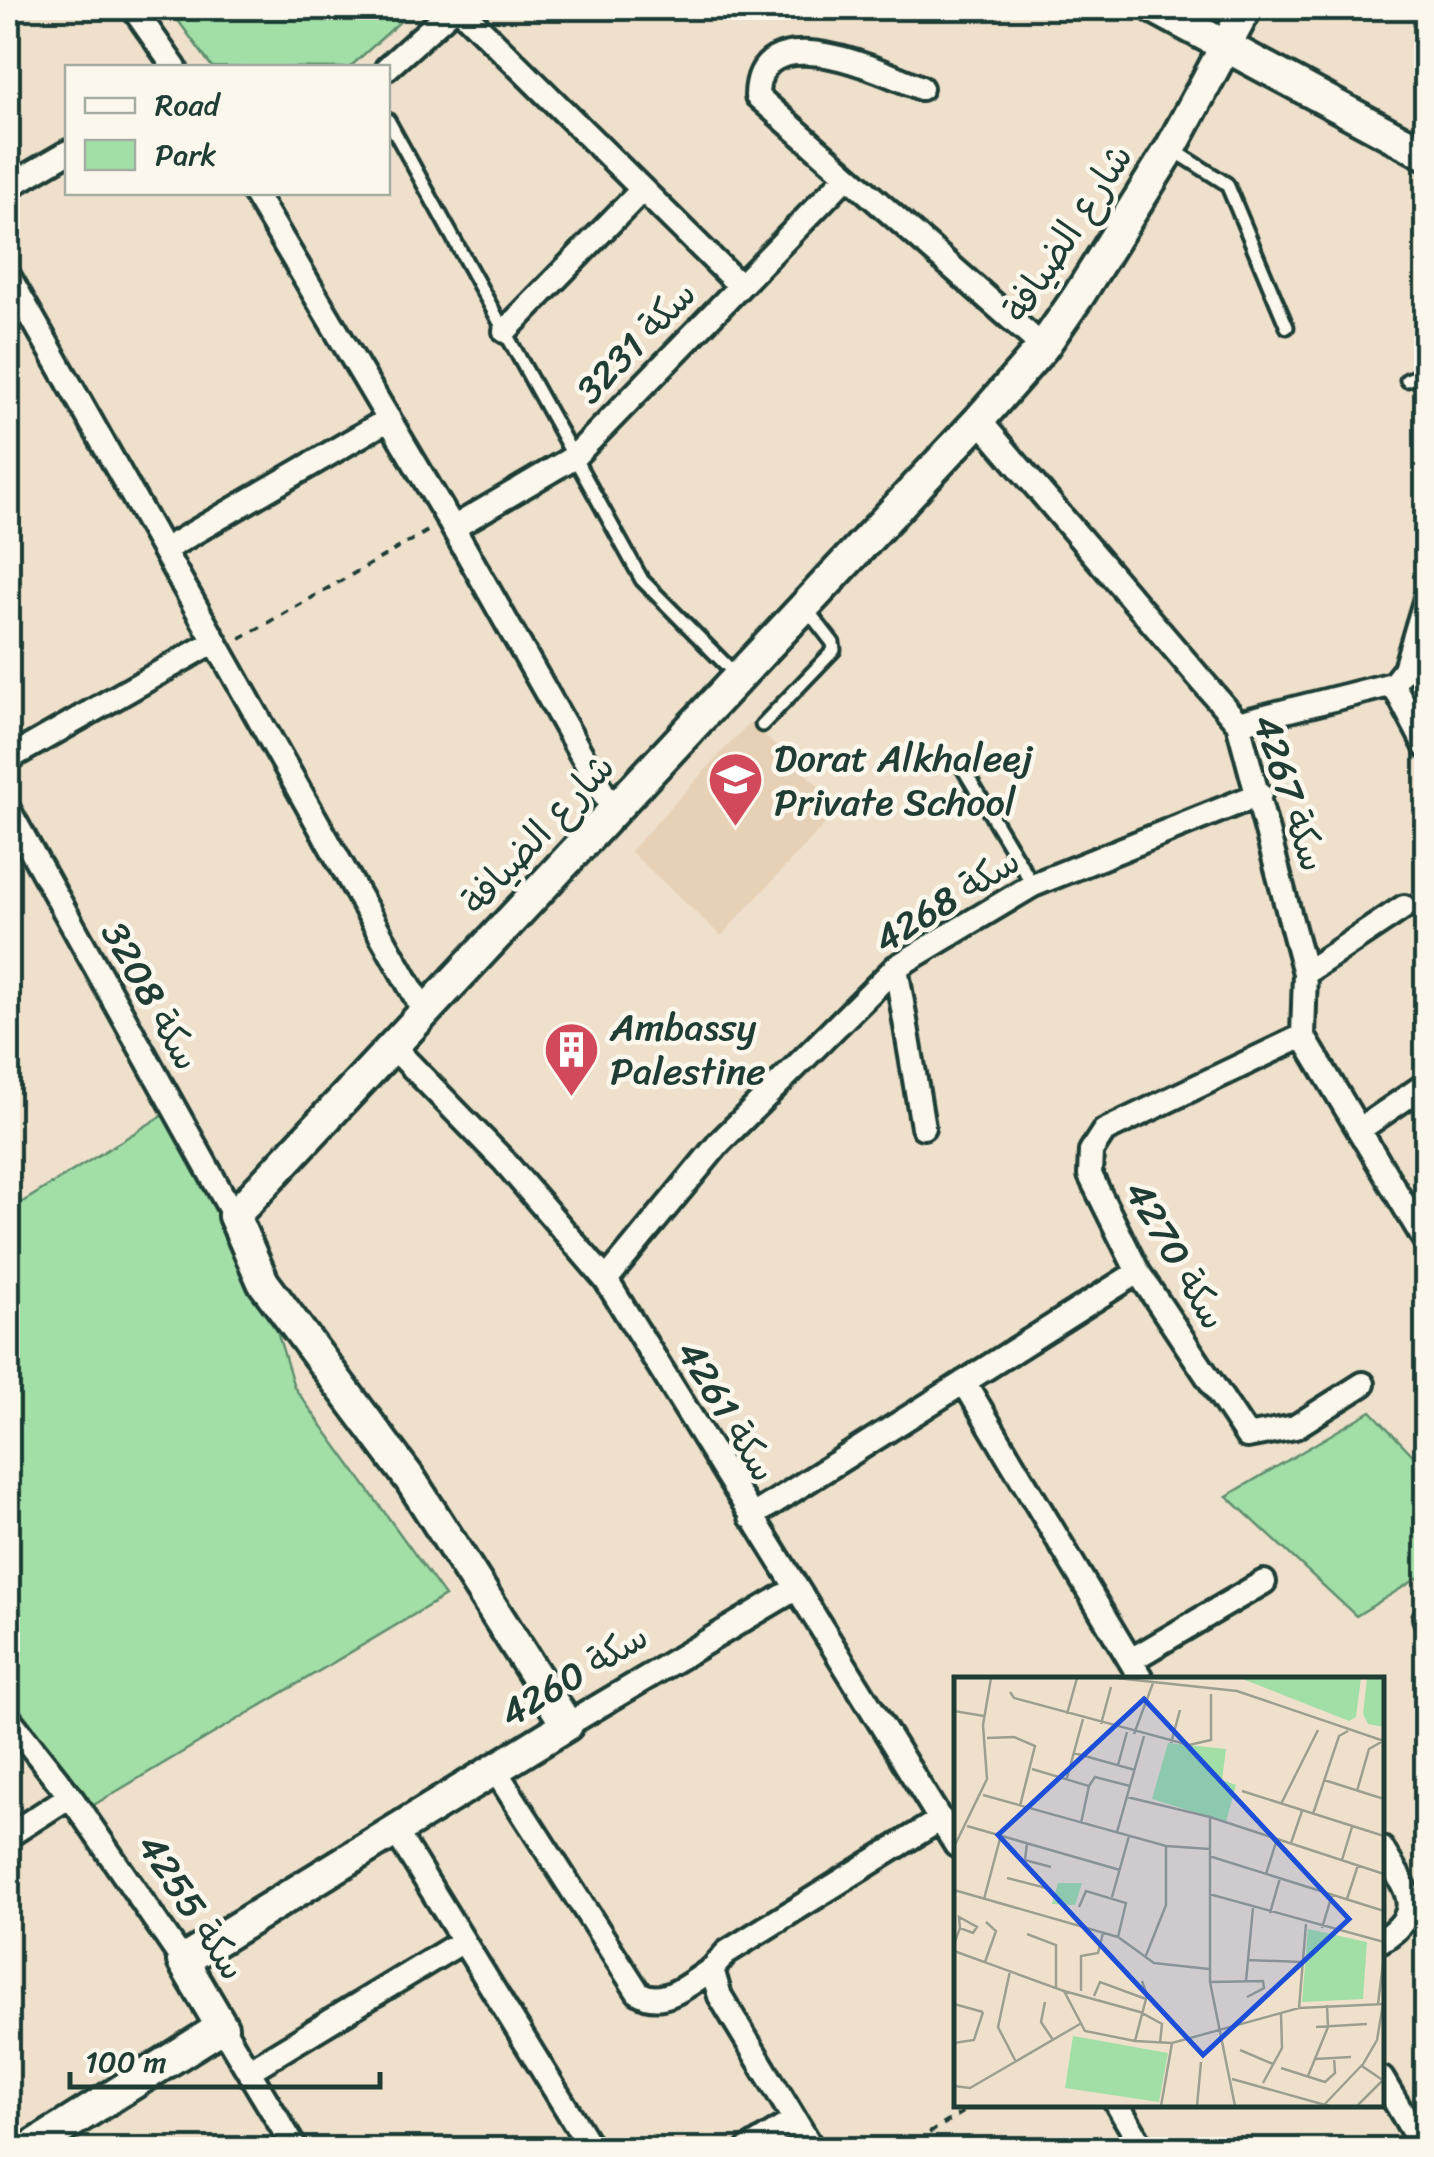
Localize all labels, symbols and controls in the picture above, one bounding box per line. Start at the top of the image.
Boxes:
legend [65,65,390,195]
text: Road [155,78,222,132]
text: Park [155,128,217,182]
street label: شارع الضيافة [985,129,1151,337]
street label: سكة 3231 [559,264,713,420]
street label: سكة 4267 [1233,706,1347,880]
place label: Dorat Alkhaleej Private School [774,725,1034,836]
street label: شارع الضيافة [444,737,632,931]
school or university icon: Dorat Alkhaleej Private School [705,750,765,829]
street label: سكة 4268 [860,828,1034,972]
street label: سكة 3208 [82,908,220,1084]
place label: Ambassy Palestine [609,994,766,1105]
building icon: Ambassy Palestine [541,1019,601,1098]
street label: سكة 4270 [1106,1167,1246,1343]
street label: سكة 4261 [658,1327,796,1495]
street label: سكة 4260 [486,1604,662,1746]
inset map [954,1677,1384,2107]
street label: سكة 4255 [119,1819,265,1995]
scale bar [70,2027,380,2089]
text: 100 m [85,2035,167,2089]

